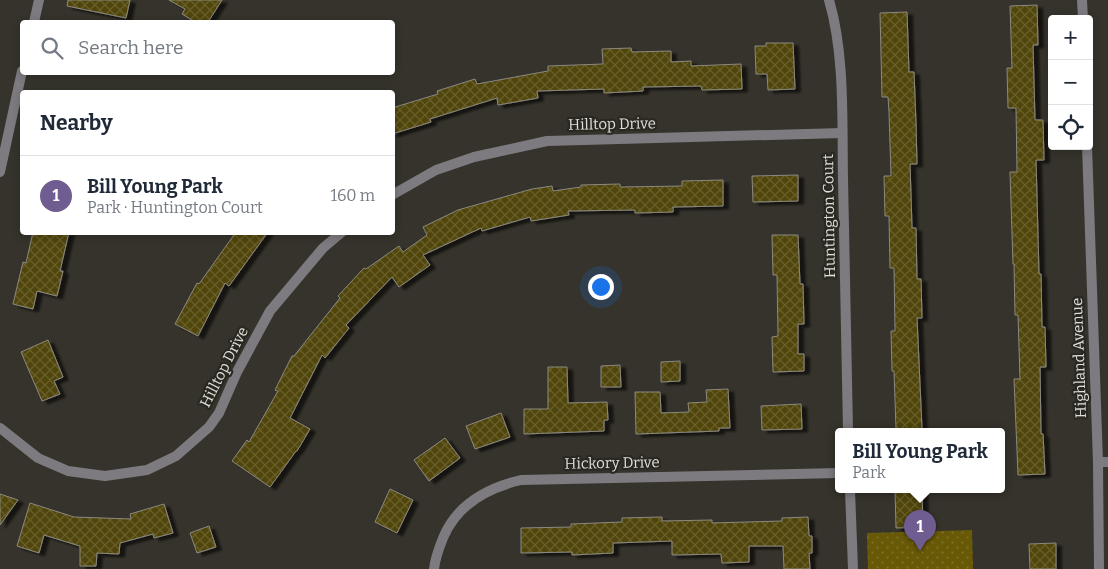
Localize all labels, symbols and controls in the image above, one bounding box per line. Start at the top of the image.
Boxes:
map controls [1048,15,1093,150]
button: + [1048,15,1093,60]
search box [20,20,395,75]
icon: search [38,34,66,62]
text: Search here [78,36,183,59]
button: − [1048,60,1093,105]
button: locate [1048,105,1093,150]
text: Nearby [40,110,113,136]
street label: Hilltop Drive [568,114,656,134]
street label: Huntington Court [819,153,839,278]
text: Bill Young Park [87,175,223,198]
text: 1 [53,186,59,205]
text: 160 m [330,186,375,205]
text: Park · Huntington Court [87,198,263,217]
your location [588,274,614,300]
street label: Highland Avenue [1068,298,1090,418]
street label: Hilltop Drive [196,324,252,410]
popup [835,428,1005,493]
text: Bill Young Park [852,440,988,463]
street label: Hickory Drive [564,453,660,473]
text: Park [852,463,886,482]
pin: 1 [904,510,936,551]

